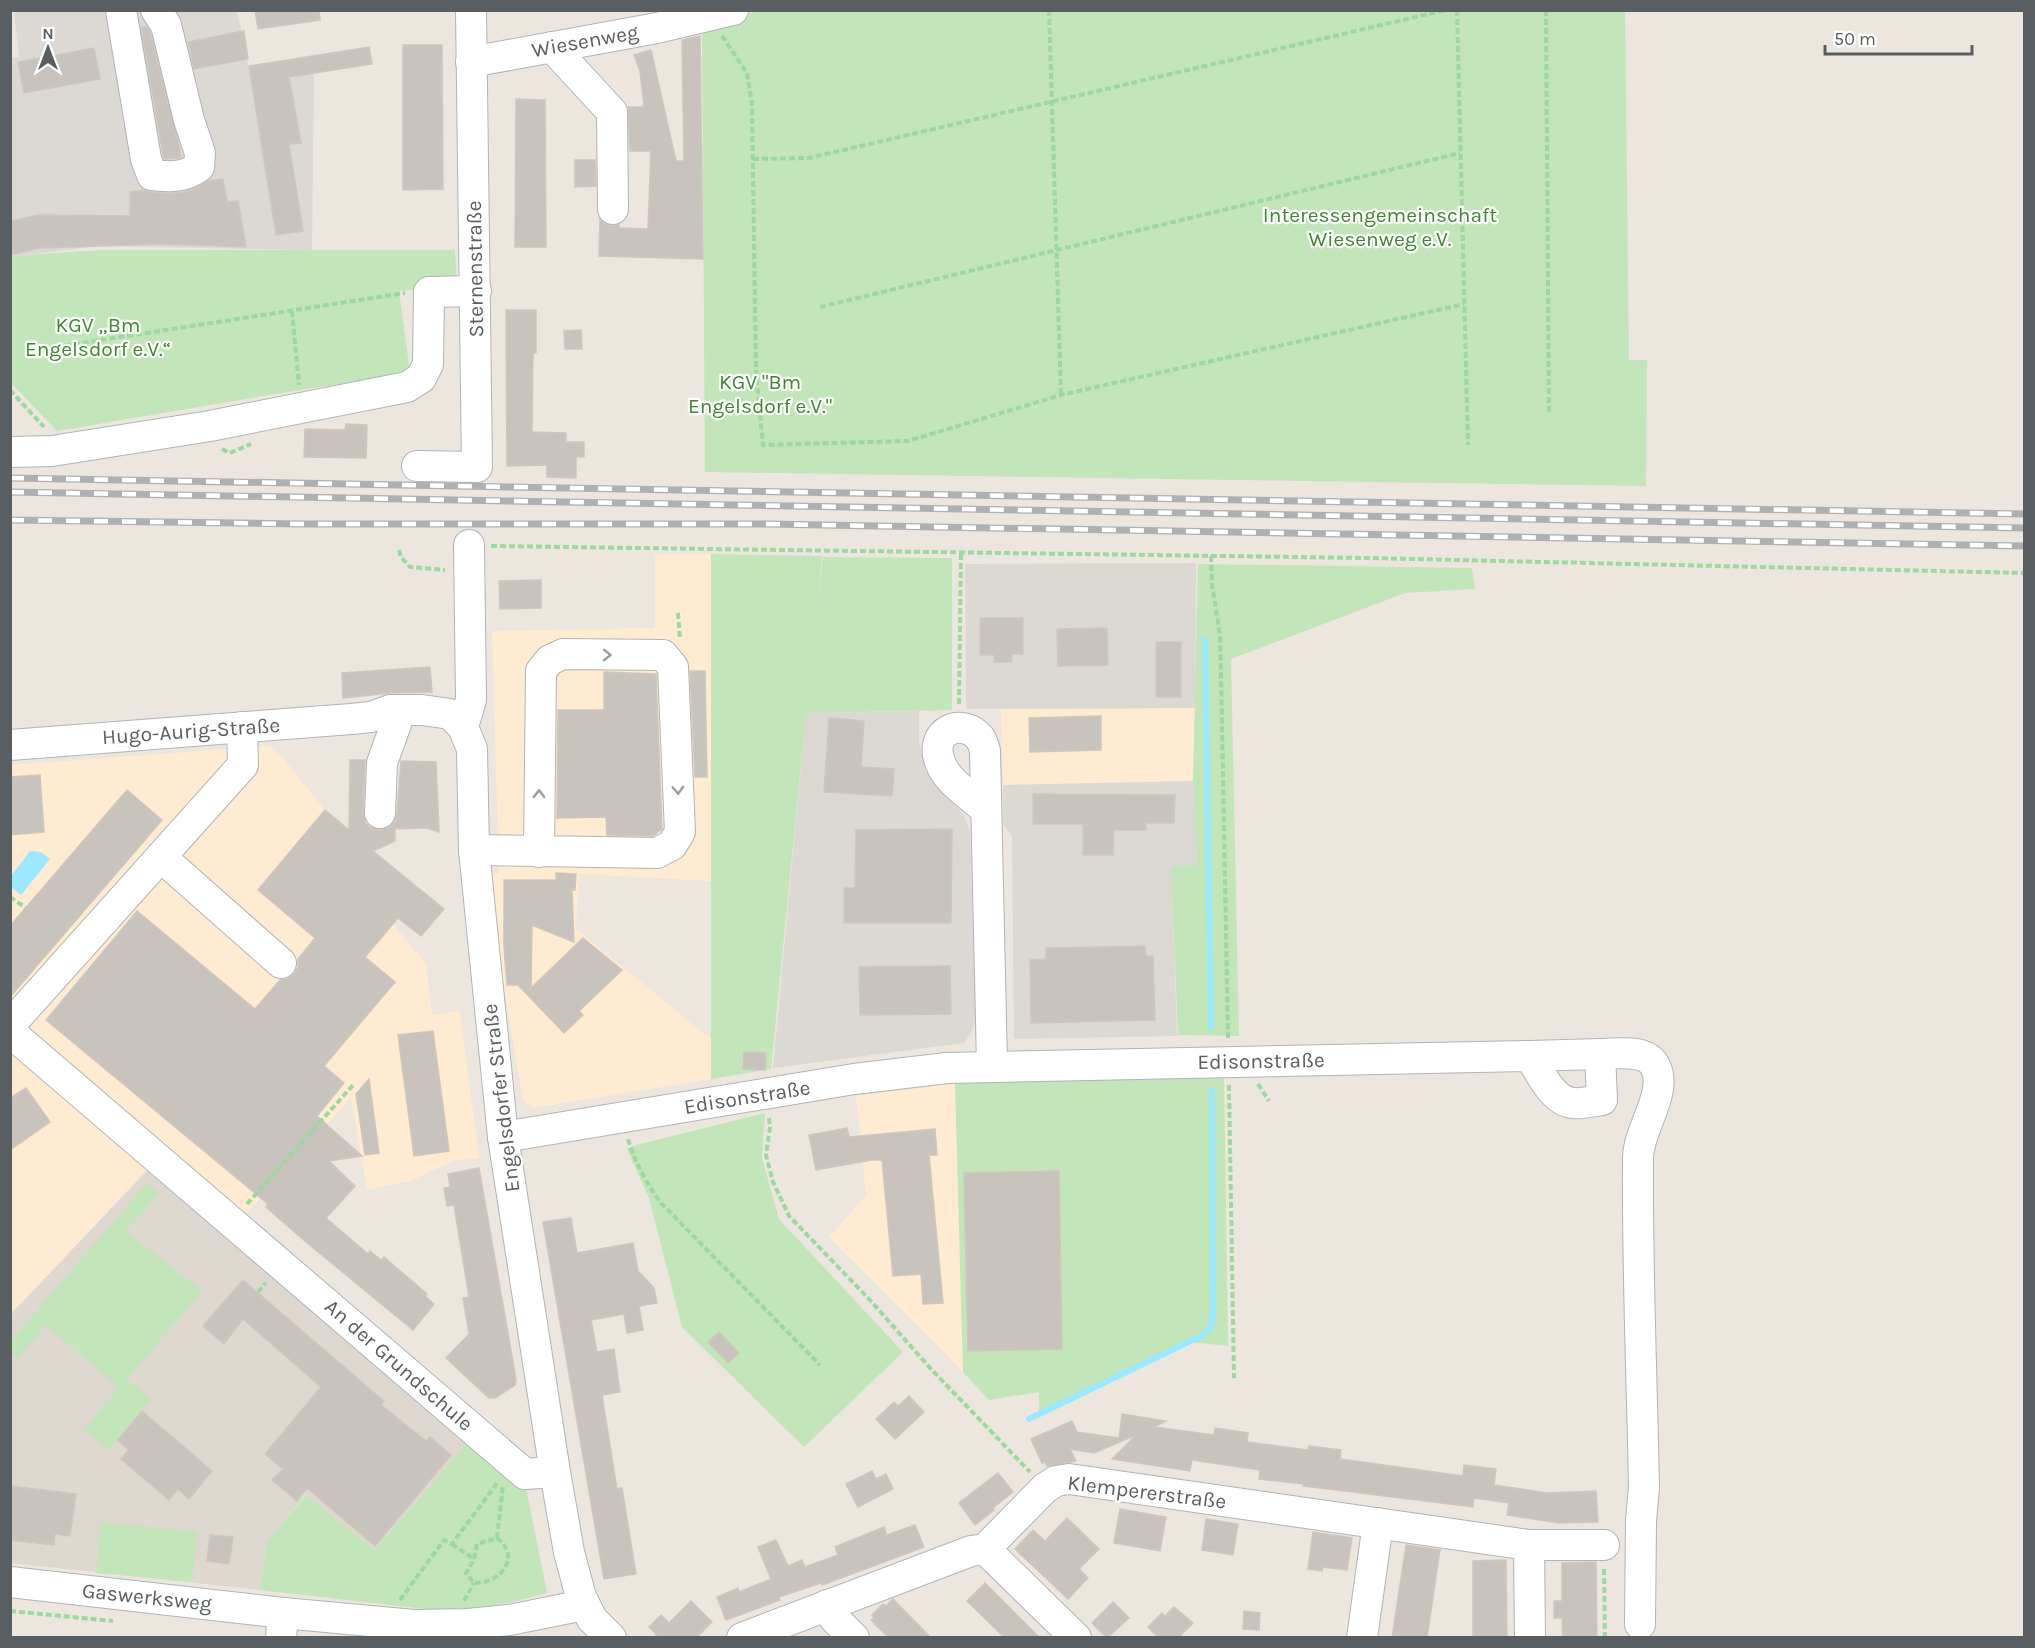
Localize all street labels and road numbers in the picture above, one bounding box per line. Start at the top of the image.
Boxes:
street label: Wiesenweg [530,20,640,62]
street label: Sternenstraße [462,200,488,338]
street label: Hugo-Aurig-Straße [101,713,281,749]
street label: Engelsdorfer Straße [478,1002,524,1194]
street label: Edisonstraße [1197,1048,1325,1074]
street label: Edisonstraße [682,1075,812,1119]
street label: An der Grundschule [320,1294,478,1436]
street label: Klempererstraße [1066,1470,1228,1514]
street label: Gaswerksweg [81,1578,213,1616]

